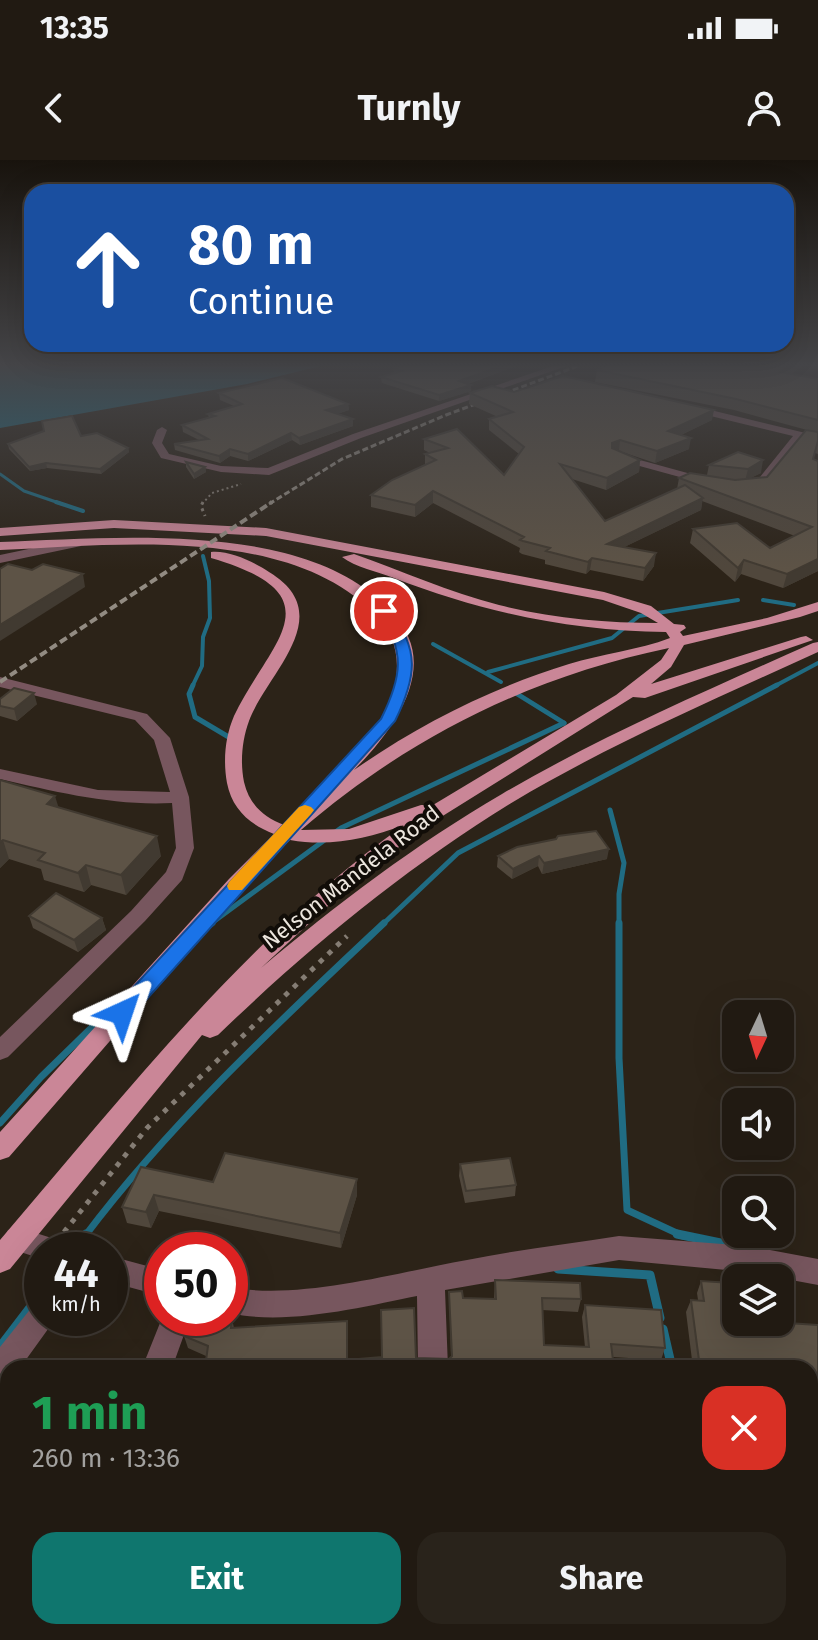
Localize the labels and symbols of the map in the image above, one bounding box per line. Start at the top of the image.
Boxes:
pin [350,577,418,645]
street label: Nelson Mandela Road [257,799,445,955]
position arrow [80,971,164,1055]
north arrow [722,1000,794,1072]
speed limit sign: 50 [144,1232,248,1336]

